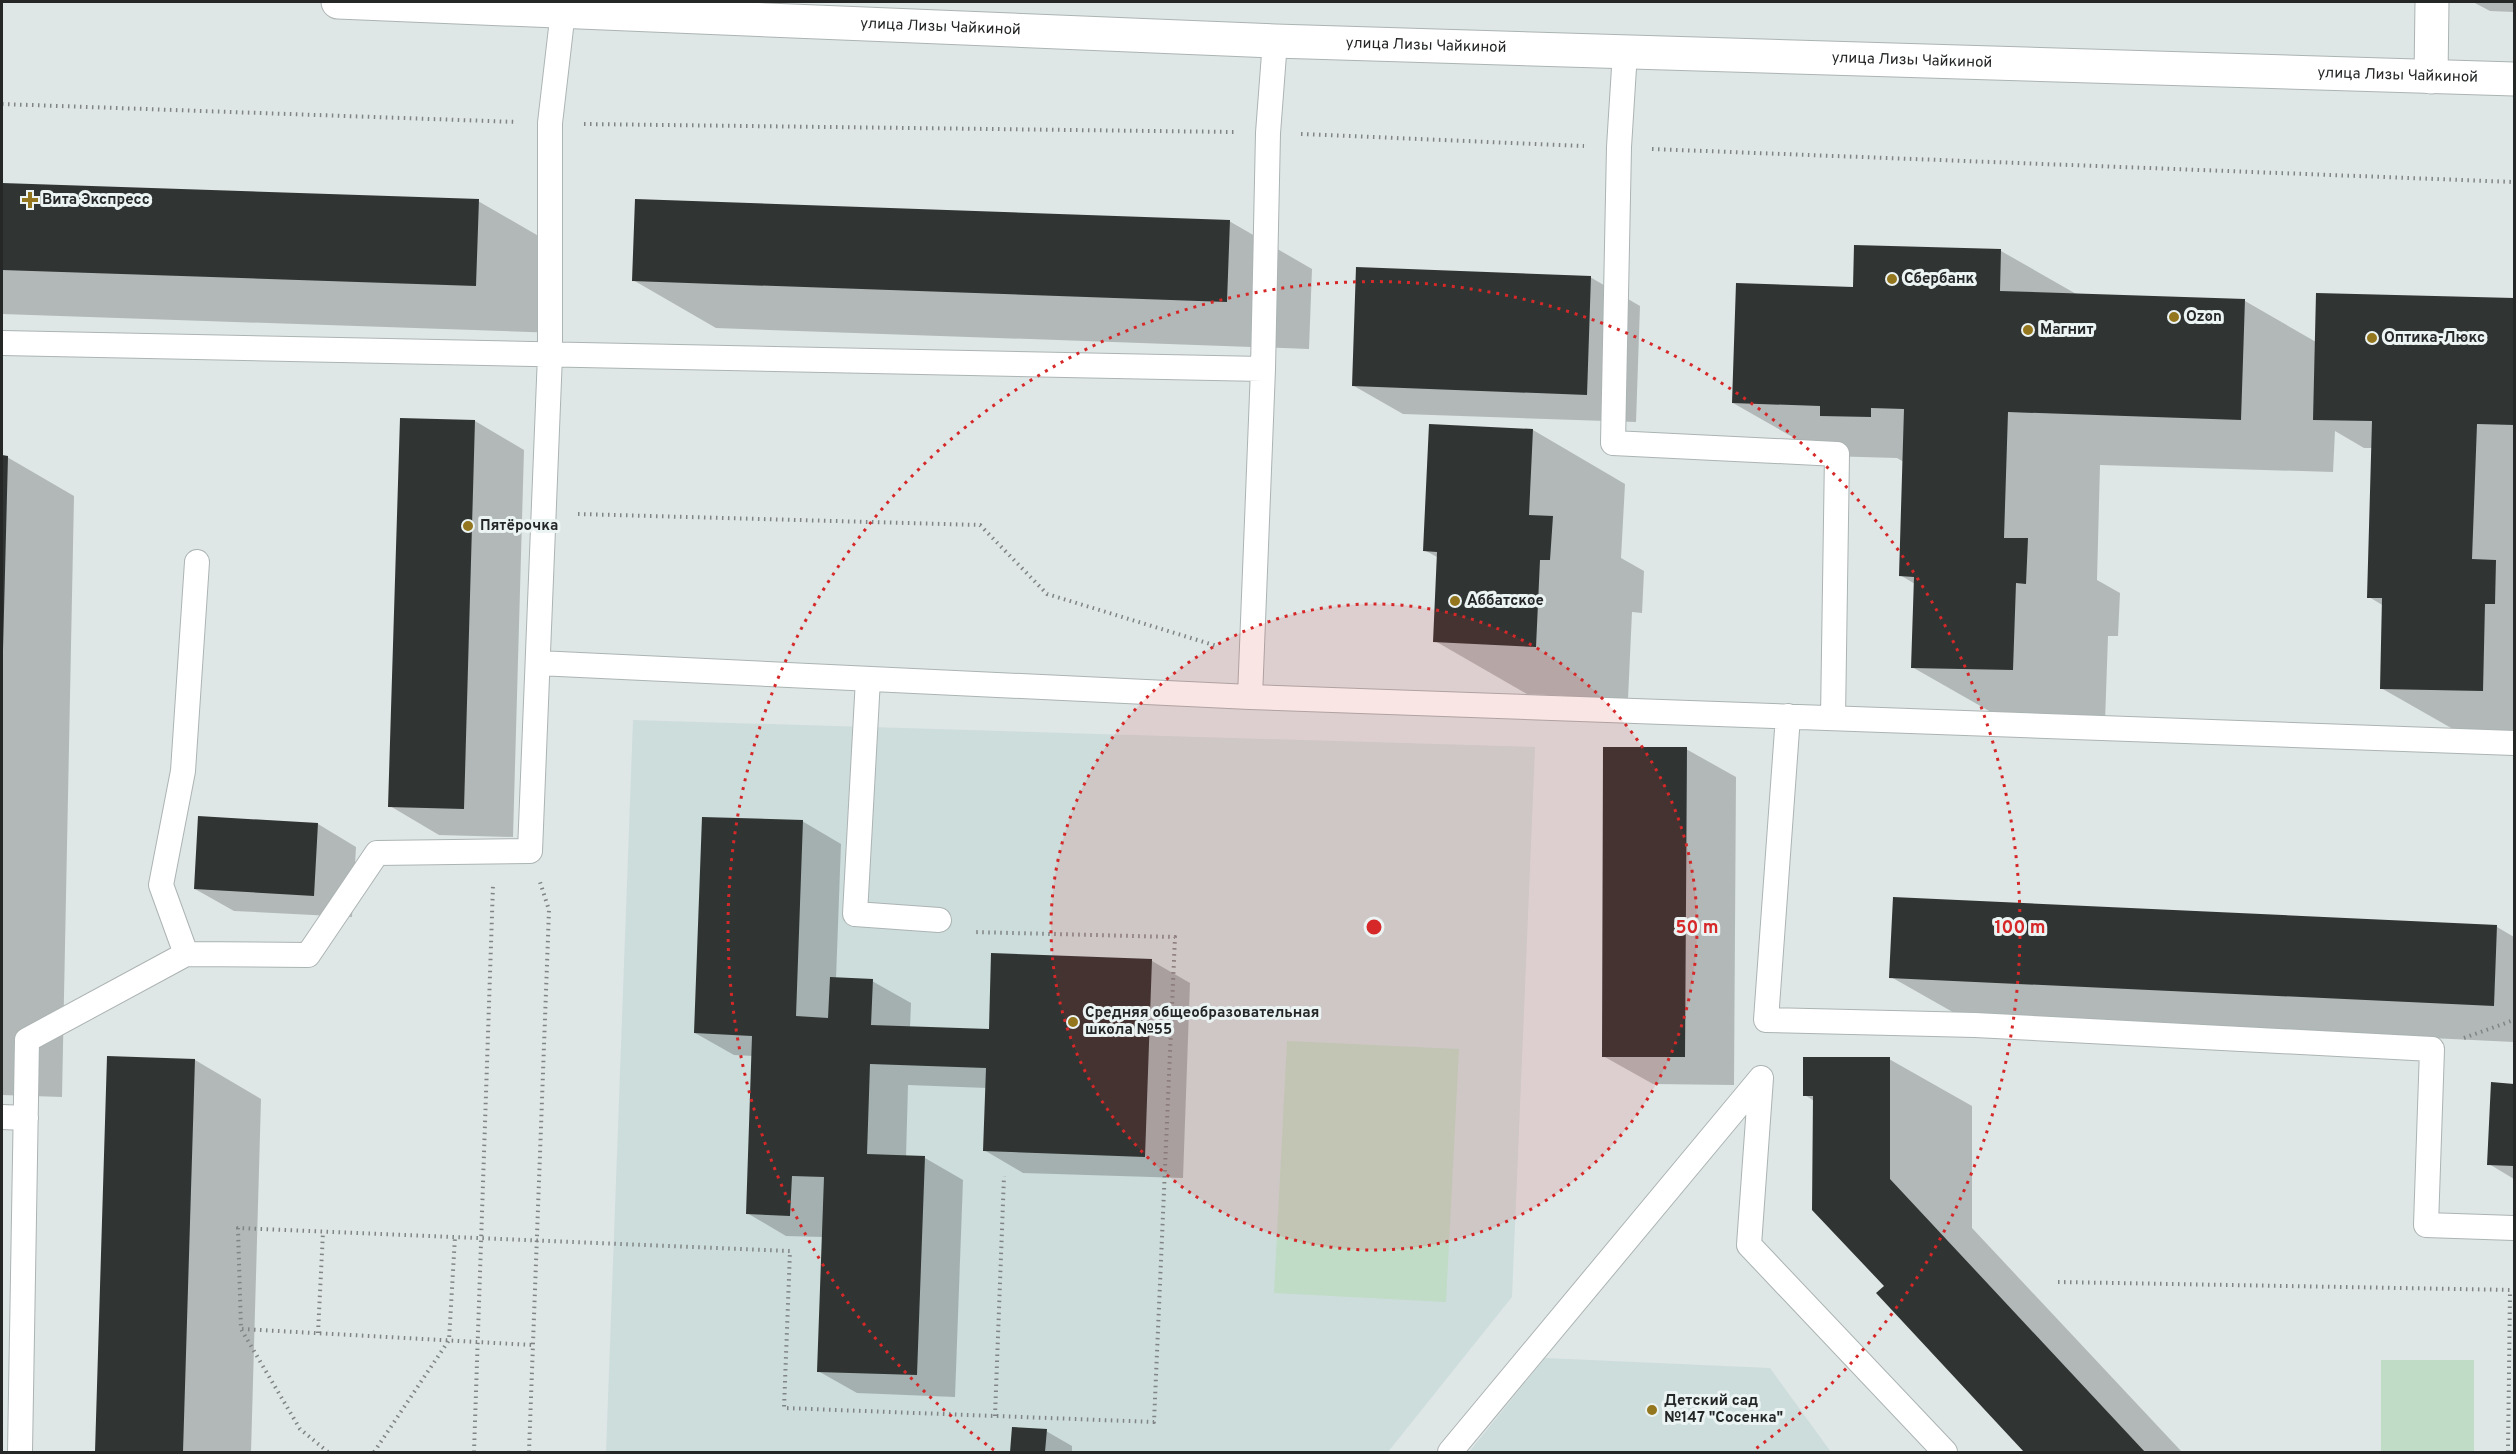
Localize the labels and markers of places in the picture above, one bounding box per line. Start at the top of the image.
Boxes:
place label: Вита Экспресс [42,191,150,210]
marker: Вита Экспресс [23,193,37,207]
place label: Сбербанк [1904,270,1975,289]
marker: Сбербанк [1885,272,1899,286]
place label: Ozon [2186,308,2222,327]
marker: Ozon [2167,310,2181,324]
place label: Магнит [2040,321,2093,340]
marker: Магнит [2021,323,2035,337]
place label: Оптика-Люкс [2384,329,2485,348]
marker: Оптика-Люкс [2365,331,2379,345]
place label: Пятёрочка [480,517,558,536]
marker: Пятёрочка [461,519,475,533]
place label: Аббатское [1467,592,1544,611]
marker: Аббатское [1448,594,1462,608]
centre of rings [1364,917,1384,937]
place label: Средняя общеобразовательная школа №55 [1085,1004,1319,1040]
marker: Средняя общеобразовательная школа №55 [1066,1015,1080,1029]
place label: Детский сад №147 "Сосенка" [1664,1392,1783,1428]
marker: Детский сад №147 "Сосенка" [1645,1403,1659,1417]

